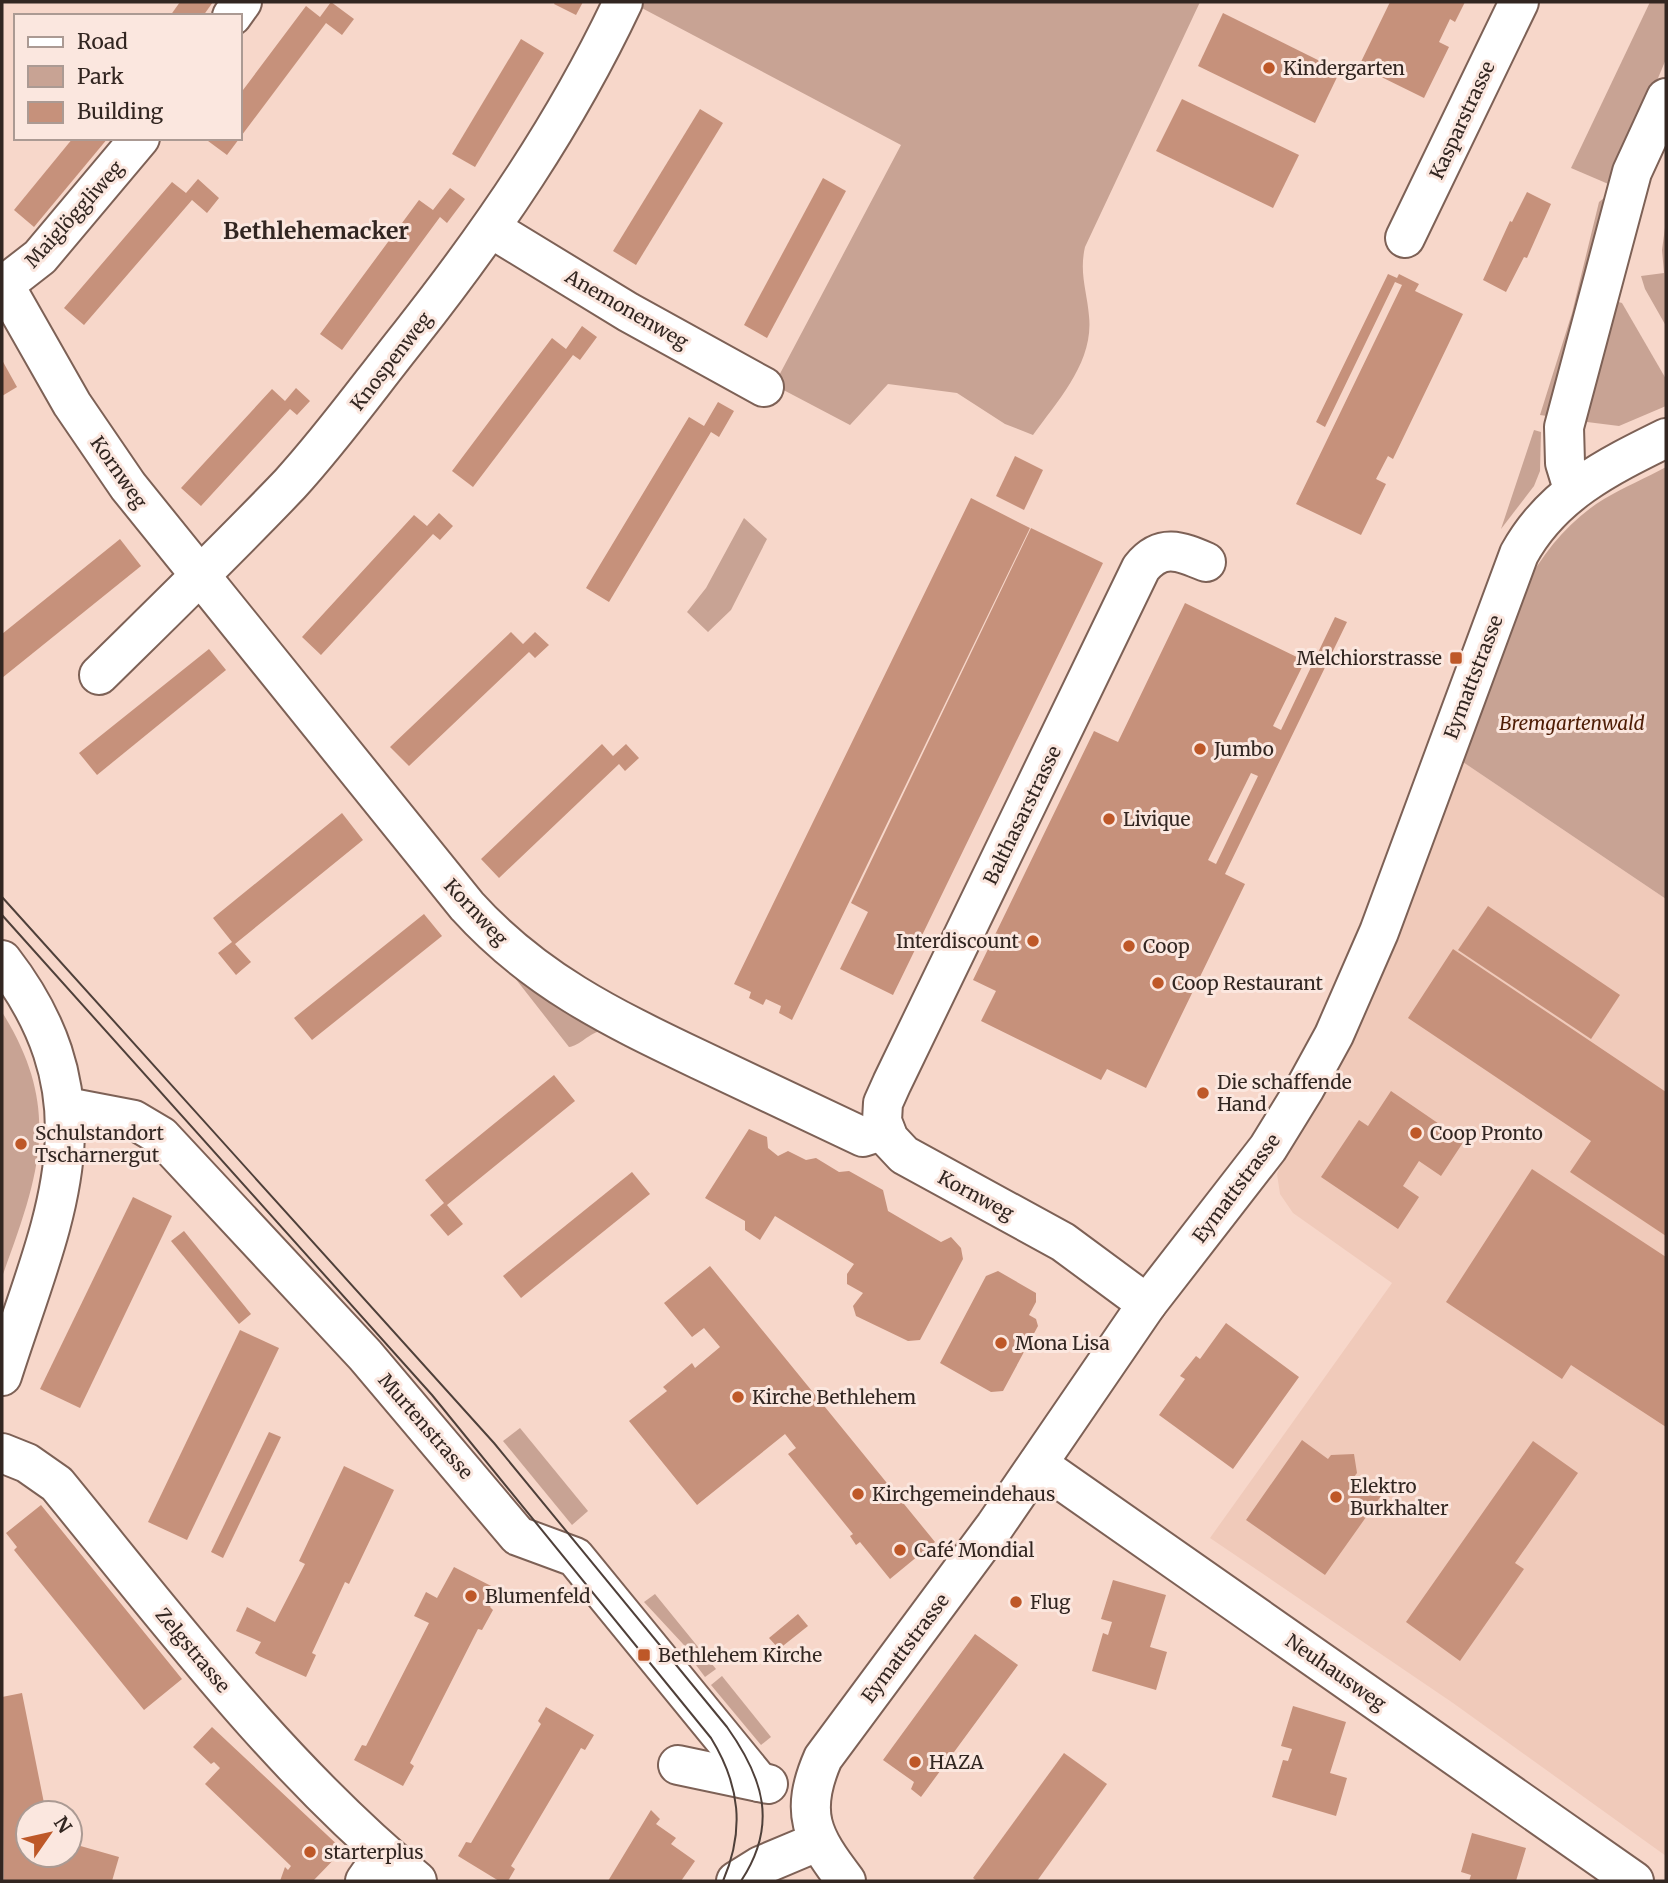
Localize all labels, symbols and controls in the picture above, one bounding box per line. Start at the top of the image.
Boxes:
legend [14,14,242,140]
text: Road [77,28,128,55]
place label: Kindergarten [1283,56,1405,80]
street label: Kasparstrasse [1424,57,1500,183]
marker: Kindergarten [1261,60,1277,76]
text: Park [77,63,124,90]
text: Building [77,98,164,125]
street label: Maiglöggliweg [20,155,129,272]
district label: Bethlehemacker [223,216,409,245]
street label: Anemonenweg [560,264,693,354]
street label: Knospenweg [345,307,437,415]
street label: Kornweg [86,431,153,513]
street label: Eymattstrasse [1438,612,1508,742]
place label: Melchiorstrasse [1296,646,1442,670]
marker: Melchiorstrasse [1448,650,1464,666]
park label: Bremgartenwald [1499,711,1645,735]
place label: Jumbo [1213,737,1274,761]
marker: Jumbo [1192,741,1208,757]
street label: Balthasarstrasse [978,742,1066,888]
place label: Livique [1123,807,1190,831]
marker: Livique [1101,811,1117,827]
street label: Kornweg [439,874,513,951]
place label: Interdiscount [896,929,1020,953]
marker: Interdiscount [1025,933,1041,949]
place label: Coop [1143,934,1190,958]
marker: Coop [1121,938,1137,954]
place label: Coop Restaurant [1172,971,1324,995]
marker: Coop Restaurant [1150,975,1166,991]
place label: Die schaffende Hand [1217,1070,1352,1116]
marker: Die schaffende Hand [1195,1085,1211,1101]
place label: Schulstandort Tscharnergut [35,1121,165,1167]
place label: Coop Pronto [1430,1121,1543,1145]
marker: Coop Pronto [1408,1125,1424,1141]
street label: Eymattstrasse [1187,1129,1285,1247]
marker: Schulstandort Tscharnergut [13,1136,29,1152]
street label: Kornweg [934,1165,1018,1225]
place label: Mona Lisa [1015,1331,1110,1355]
marker: Mona Lisa [993,1335,1009,1351]
street label: Murtenstrasse [374,1368,479,1484]
place label: Kirche Bethlehem [752,1385,916,1409]
marker: Kirche Bethlehem [730,1389,746,1405]
place label: Elektro Burkhalter [1350,1474,1449,1520]
place label: Kirchgemeindehaus [872,1482,1055,1506]
marker: Kirchgemeindehaus [850,1486,866,1502]
marker: Elektro Burkhalter [1328,1489,1344,1505]
place label: Café Mondial [914,1538,1035,1562]
marker: Café Mondial [892,1542,908,1558]
place label: Blumenfeld [485,1584,591,1608]
marker: Blumenfeld [463,1588,479,1604]
street label: Eymattstrasse [856,1589,954,1707]
place label: Flug [1030,1590,1071,1614]
marker: Flug [1008,1594,1024,1610]
street label: Zelgstrasse [151,1603,235,1697]
street label: Neuhausweg [1281,1629,1391,1716]
place label: Bethlehem Kirche [658,1643,822,1667]
marker: Bethlehem Kirche [636,1647,652,1663]
place label: HAZA [929,1750,984,1774]
marker: HAZA [907,1754,923,1770]
north arrow [14,1799,84,1869]
text: N [49,1812,77,1837]
place label: starterplus [324,1840,424,1864]
marker: starterplus [302,1844,318,1860]

